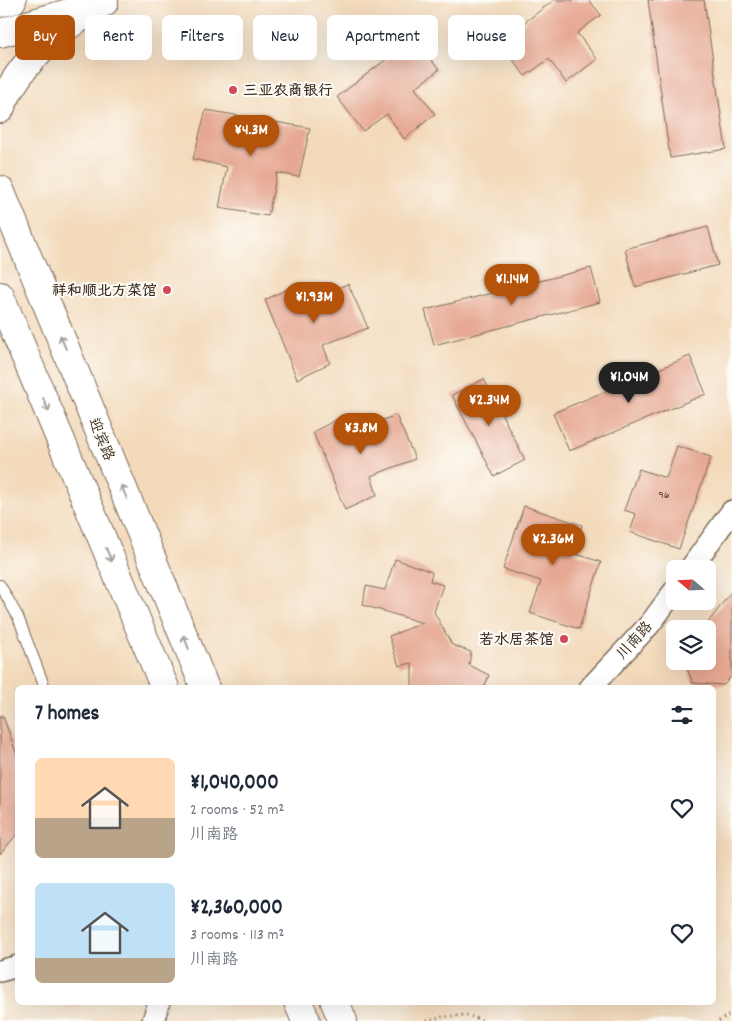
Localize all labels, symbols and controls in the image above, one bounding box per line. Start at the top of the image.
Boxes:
chip: Buy [15,15,75,60]
chip: Rent [85,15,152,60]
chip: Filters [162,15,243,60]
chip: New [253,15,317,60]
chip: Apartment [327,15,438,60]
chip: House [448,15,525,60]
place label: 三亚农商银行 [243,81,333,103]
marker: 三亚农商银行 [227,84,239,96]
pin: ¥4.3M [216,114,286,157]
text: ¥4.3M [234,119,268,142]
pin: ¥1.14M [471,264,553,306]
text: ¥1.14M [495,268,529,291]
place label: 祥和顺北方菜馆 [52,281,157,303]
pin: ¥1.93M [273,282,355,324]
marker: 祥和顺北方菜馆 [161,284,173,296]
text: ¥1.93M [295,286,333,309]
one-way arrow [57,335,67,350]
pin: ¥1.04M [588,362,670,404]
text: ¥1.04M [610,366,648,389]
pin: ¥2.34M [448,384,530,427]
text: ¥2.34M [469,389,509,412]
one-way arrow [42,397,52,412]
pin: ¥3.8M [326,412,396,455]
street label: 迎宾路 [82,415,119,465]
text: ¥3.8M [344,417,378,440]
one-way arrow [119,485,129,500]
house number: 96 [658,487,670,504]
pin: ¥2.36M [512,524,594,566]
text: ¥2.36M [532,528,574,551]
one-way arrow [105,547,115,562]
north arrow [666,560,716,610]
map controls [666,560,716,670]
street label: 川南路 [612,617,659,665]
button: layers [666,620,716,670]
place label: 若水居茶馆 [479,630,554,652]
marker: 若水居茶馆 [558,633,570,645]
one-way arrow [181,635,190,650]
text: 7 homes [35,700,99,730]
icon: filters [668,701,696,729]
text: ¥1,040,000 [190,769,279,799]
icon: home [75,778,135,838]
icon: heart [668,794,696,822]
text: 2 rooms · 52 m² [190,799,284,822]
text: 川南路 [190,824,238,847]
text: ¥2,360,000 [190,894,283,924]
icon: home [75,903,135,963]
icon: heart [668,919,696,947]
text: 3 rooms · 113 m² [190,924,284,947]
text: 川南路 [190,949,238,972]

